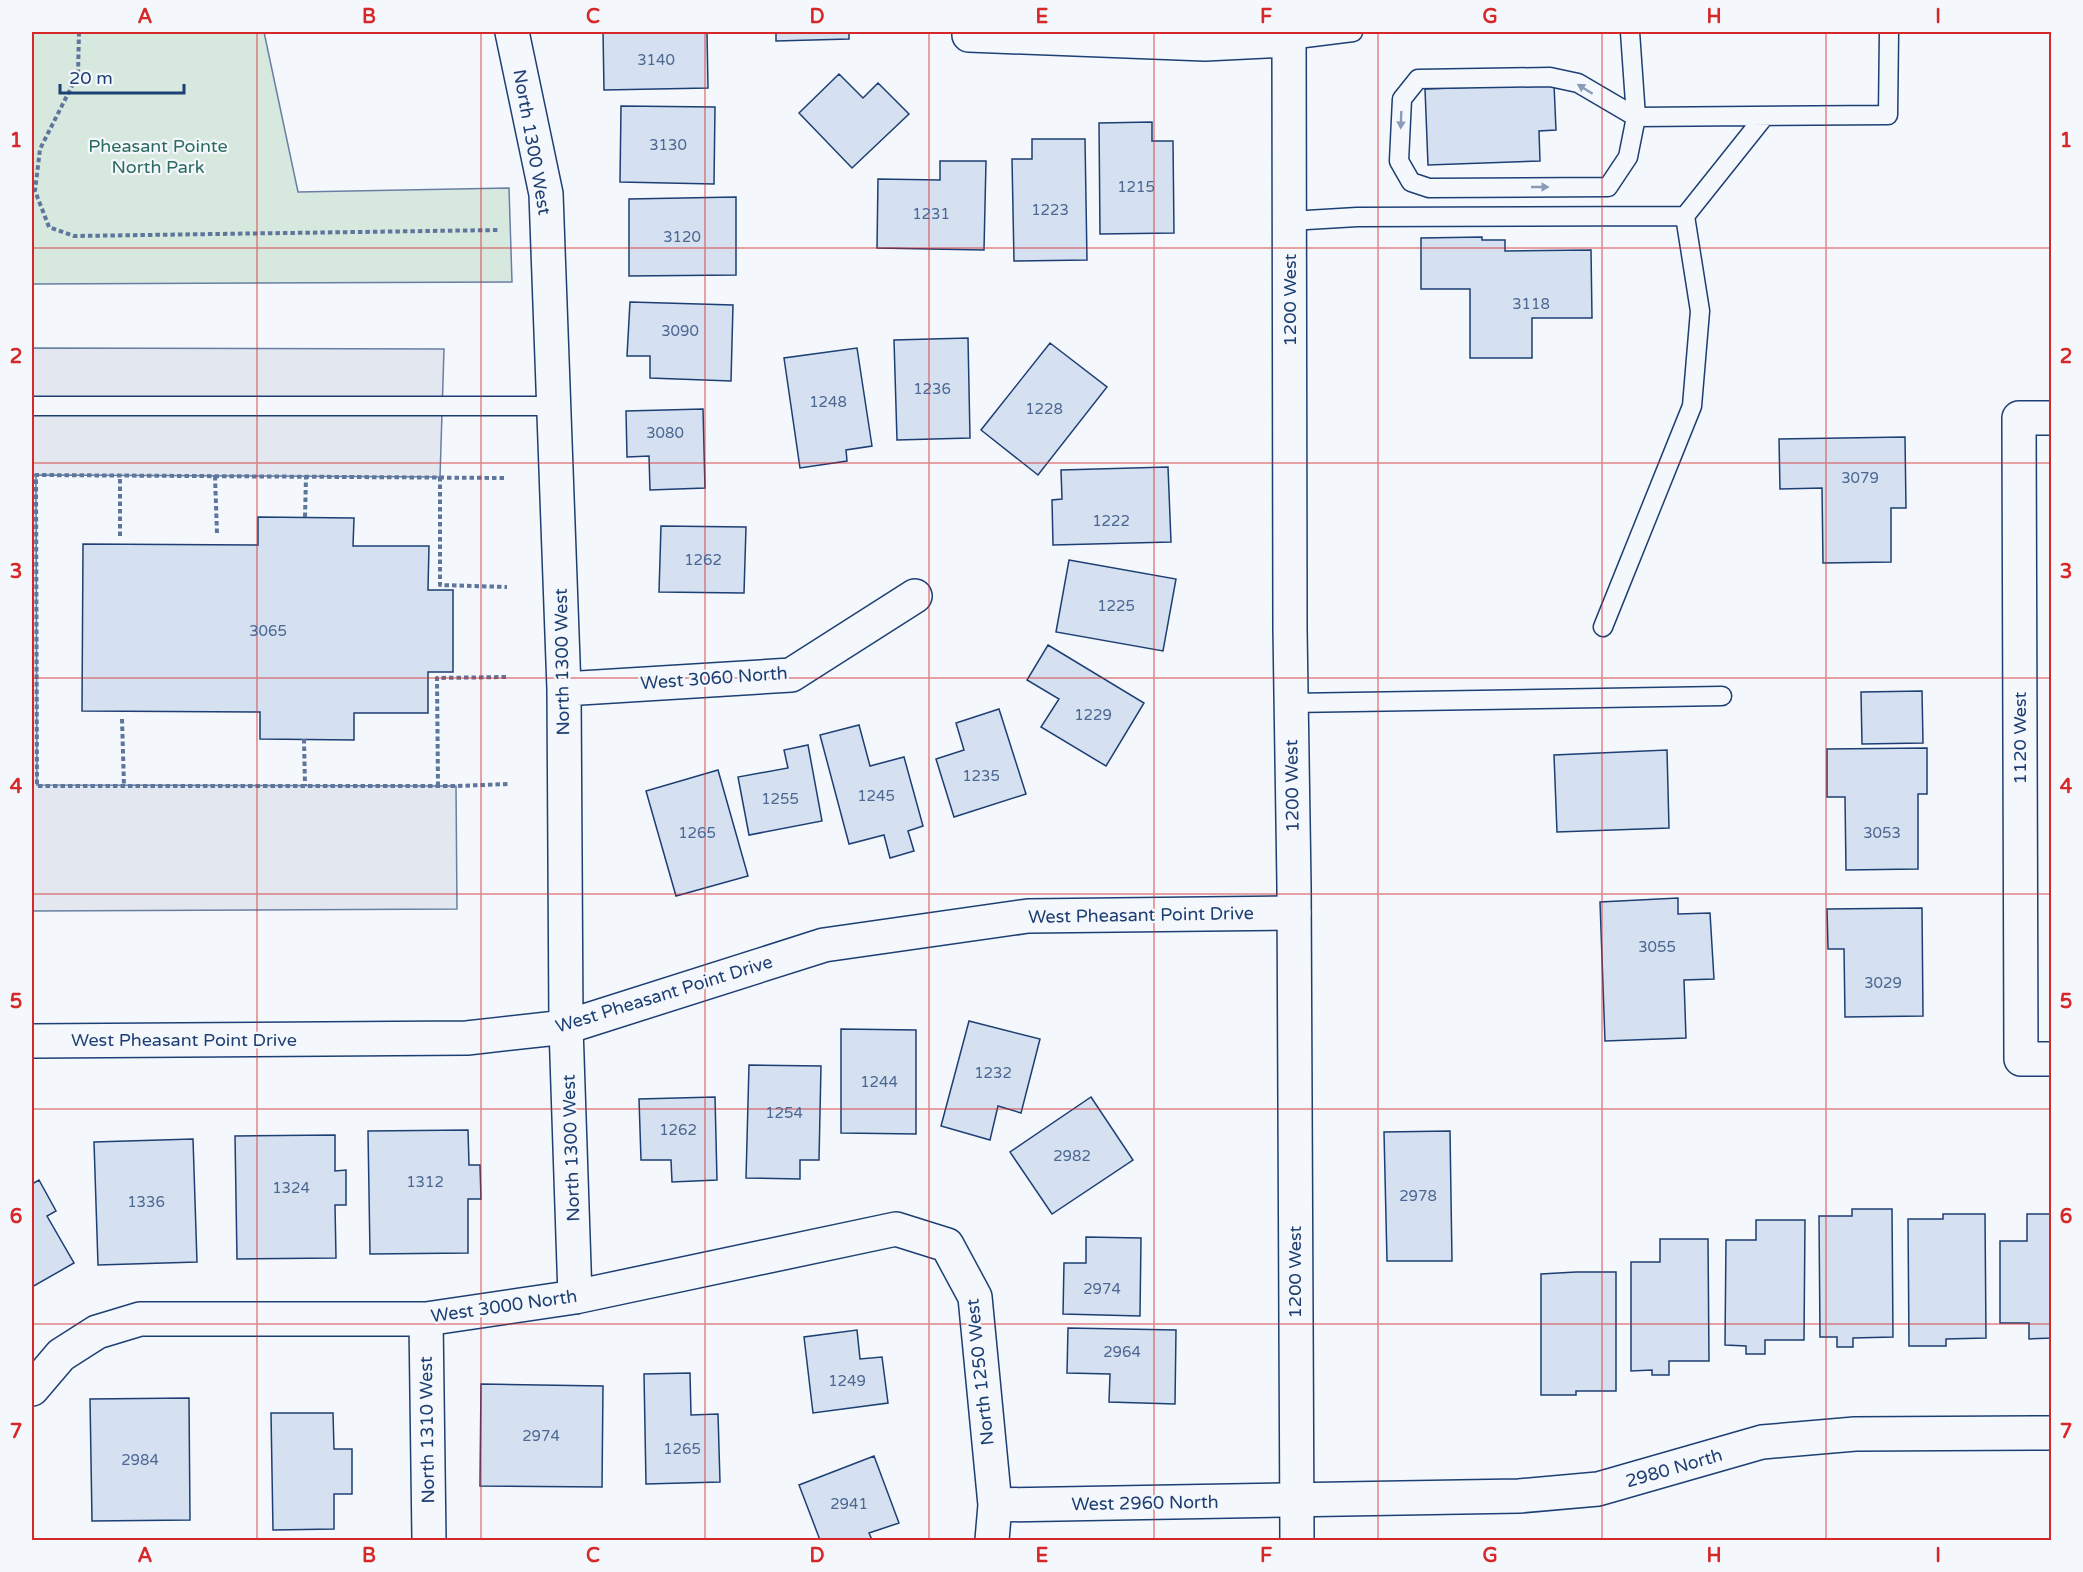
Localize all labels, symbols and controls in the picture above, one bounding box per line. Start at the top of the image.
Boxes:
text: A [138,5,153,29]
text: B [362,5,376,29]
text: C [586,5,600,29]
text: D [809,5,825,29]
text: E [1036,5,1049,29]
text: F [1260,5,1272,29]
text: G [1482,5,1498,29]
text: H [1706,5,1722,29]
text: I [1935,5,1941,29]
house number: 3140 [637,51,675,69]
scale bar [60,57,184,95]
text: 20 m [69,67,113,89]
street label: North 1300 West [508,67,556,217]
one-way arrow [1577,83,1593,94]
one-way arrow [1396,111,1406,130]
text: 1 [10,129,22,153]
text: 1 [2060,129,2072,153]
park label: Pheasant Pointe North Park [88,135,228,178]
house number: 3130 [649,136,687,154]
house number: 1215 [1117,178,1155,196]
one-way arrow [1531,182,1550,192]
house number: 1223 [1031,201,1069,219]
house number: 1231 [912,205,950,223]
house number: 3120 [663,228,701,246]
street label: 1200 West [1279,253,1301,346]
house number: 3118 [1512,295,1550,313]
house number: 3090 [661,322,699,340]
text: 2 [10,345,22,369]
text: 2 [2060,345,2072,369]
house number: 1236 [913,380,951,398]
house number: 1248 [809,393,847,411]
house number: 1228 [1025,400,1063,418]
house number: 3080 [646,424,684,442]
house number: 3079 [1841,469,1879,487]
house number: 1222 [1092,512,1130,530]
house number: 1262 [684,551,722,569]
text: 3 [10,560,22,584]
text: 3 [2060,560,2072,584]
street label: North 1300 West [550,588,574,736]
house number: 1225 [1097,597,1135,615]
house number: 3065 [249,622,287,640]
street label: West 3060 North [640,662,788,694]
street label: 1120 West [2009,691,2031,784]
house number: 1229 [1074,706,1112,724]
street label: 1200 West [1280,739,1304,833]
house number: 1235 [962,767,1000,785]
text: 4 [10,775,23,799]
text: 4 [2060,775,2073,799]
house number: 1245 [857,787,895,805]
house number: 1255 [761,790,799,808]
house number: 1265 [678,824,716,842]
house number: 3053 [1863,824,1901,842]
street label: West Pheasant Point Drive [1028,902,1254,928]
house number: 3055 [1638,938,1676,956]
street label: West Pheasant Point Drive [553,950,775,1038]
house number: 3029 [1864,974,1902,992]
text: 5 [10,990,22,1014]
text: 5 [2060,990,2072,1014]
street label: West Pheasant Point Drive [71,1029,297,1051]
house number: 1232 [974,1064,1012,1082]
house number: 1244 [860,1073,898,1091]
street label: North 1300 West [557,1074,585,1222]
house number: 1254 [765,1104,803,1122]
house number: 1262 [659,1121,697,1139]
house number: 2982 [1053,1147,1091,1165]
house number: 1312 [406,1173,444,1191]
house number: 1324 [272,1179,310,1197]
house number: 2978 [1399,1187,1437,1205]
house number: 1336 [127,1193,165,1211]
text: 6 [10,1205,22,1229]
text: 6 [2060,1205,2072,1229]
street label: 1200 West [1284,1225,1306,1318]
house number: 2974 [1083,1280,1121,1298]
street label: West 3000 North [429,1285,579,1327]
street label: North 1250 West [961,1297,999,1446]
house number: 2964 [1103,1343,1141,1361]
street label: North 1310 West [415,1356,439,1504]
house number: 1249 [828,1372,866,1390]
text: 7 [10,1420,22,1444]
text: 7 [2060,1420,2072,1444]
house number: 2974 [522,1427,560,1445]
house number: 1265 [663,1440,701,1458]
street label: 2980 North [1623,1444,1725,1492]
house number: 2984 [121,1451,159,1469]
street label: West 2960 North [1071,1491,1219,1515]
house number: 2941 [830,1495,868,1513]
text: A [138,1544,153,1568]
text: B [362,1544,376,1568]
text: C [586,1544,600,1568]
text: D [809,1544,825,1568]
text: E [1036,1544,1049,1568]
text: F [1260,1544,1272,1568]
text: G [1482,1544,1498,1568]
text: H [1706,1544,1722,1568]
text: I [1935,1544,1941,1568]

